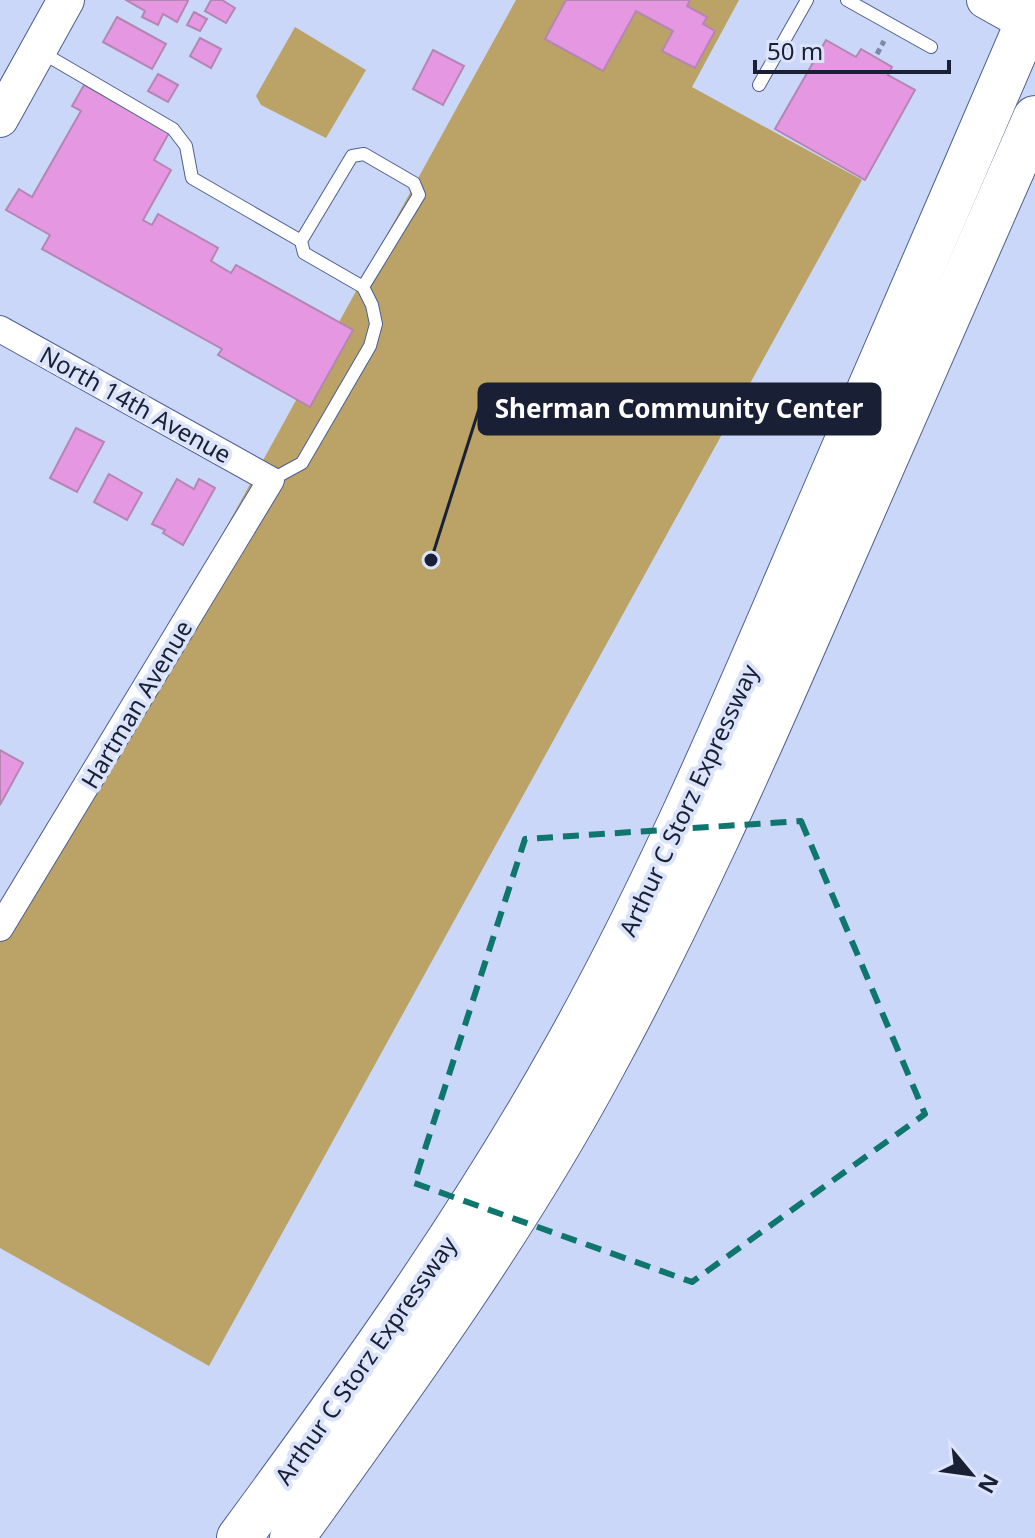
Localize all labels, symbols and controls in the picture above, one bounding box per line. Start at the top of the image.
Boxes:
scale bar [755,24,949,74]
text: 50 m [767,34,823,67]
street label: North 14th Avenue [34,338,238,470]
callout: Sherman Community Center [479,384,880,434]
text: Sherman Community Center [495,390,864,426]
street label: Hartman Avenue [73,614,199,794]
street label: Arthur C Storz Expressway [610,658,766,941]
street label: Arthur C Storz Expressway [267,1229,464,1491]
north arrow [931,1434,1011,1514]
text: N [972,1469,1007,1499]

